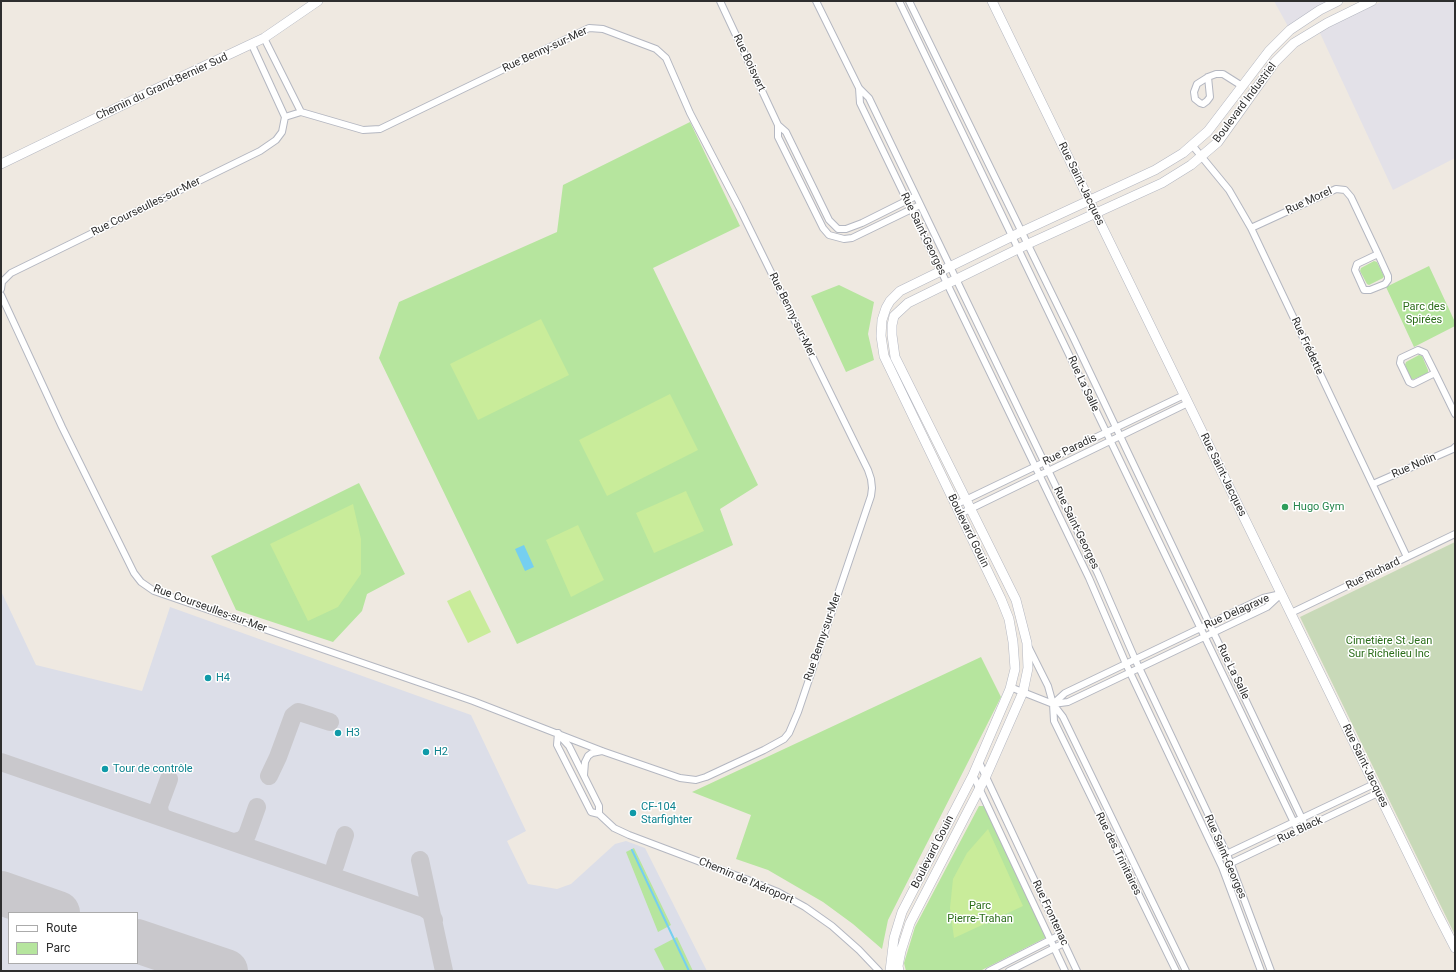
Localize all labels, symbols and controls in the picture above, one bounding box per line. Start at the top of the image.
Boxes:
street label: Rue Benny-sur-Mer [500,25,590,75]
street label: Rue Boisvert [730,32,768,94]
street label: Chemin du Grand-Bernier Sud [94,51,230,123]
street label: Boulevard Industriel [1211,60,1279,146]
street label: Rue Saint-Jacques [1055,140,1107,228]
street label: Rue Courseulles-sur-Mer [89,175,203,239]
street label: Rue Morel [1284,185,1334,217]
street label: Rue Saint-Georges [897,191,949,277]
street label: Rue Benny-sur-Mer [766,271,818,359]
park label: Parc des Spirées [1403,300,1445,326]
street label: Rue Frédette [1288,315,1326,377]
street label: Rue La Salle [1064,354,1102,414]
street label: Rue Paradis [1041,431,1099,469]
street label: Rue Saint-Jacques [1197,431,1249,519]
street label: Rue Nolin [1390,451,1438,481]
street label: Rue Saint-Georges [1050,485,1102,571]
street label: Boulevard Gouin [945,492,991,570]
place label: Hugo Gym [1293,500,1344,514]
marker: Hugo Gym [1280,502,1290,512]
street label: Rue Richard [1344,555,1402,593]
street label: Rue Courseulles-sur-Mer [151,582,269,636]
street label: Rue Benny-sur-Mer [802,591,844,683]
street label: Rue Delagrave [1202,592,1272,632]
park label: Cimetière St Jean Sur Richelieu Inc [1346,634,1432,660]
street label: Rue La Salle [1214,642,1252,702]
place label: H4 [216,671,230,685]
marker: H4 [203,673,213,683]
street label: Rue Saint-Jacques [1339,722,1391,810]
place label: H3 [346,726,360,740]
marker: H3 [333,728,343,738]
place label: H2 [434,745,448,759]
marker: H2 [421,747,431,757]
place label: Tour de contrôle [113,762,193,776]
marker: Tour de contrôle [100,764,110,774]
place label: CF-104 Starfighter [641,800,692,826]
marker: CF-104 Starfighter [628,808,638,818]
street label: Rue des Trinitaires [1092,810,1144,898]
street label: Boulevard Gouin [909,813,957,891]
street label: Rue Saint-Georges [1201,813,1249,901]
street label: Rue Black [1275,814,1325,846]
street label: Chemin de l'Aéroport [697,855,795,907]
street label: Rue Frontenac [1029,878,1071,948]
park label: Parc Pierre-Trahan [947,899,1013,925]
legend [8,912,138,964]
text: Route [46,921,77,935]
text: Parc [46,941,70,955]

